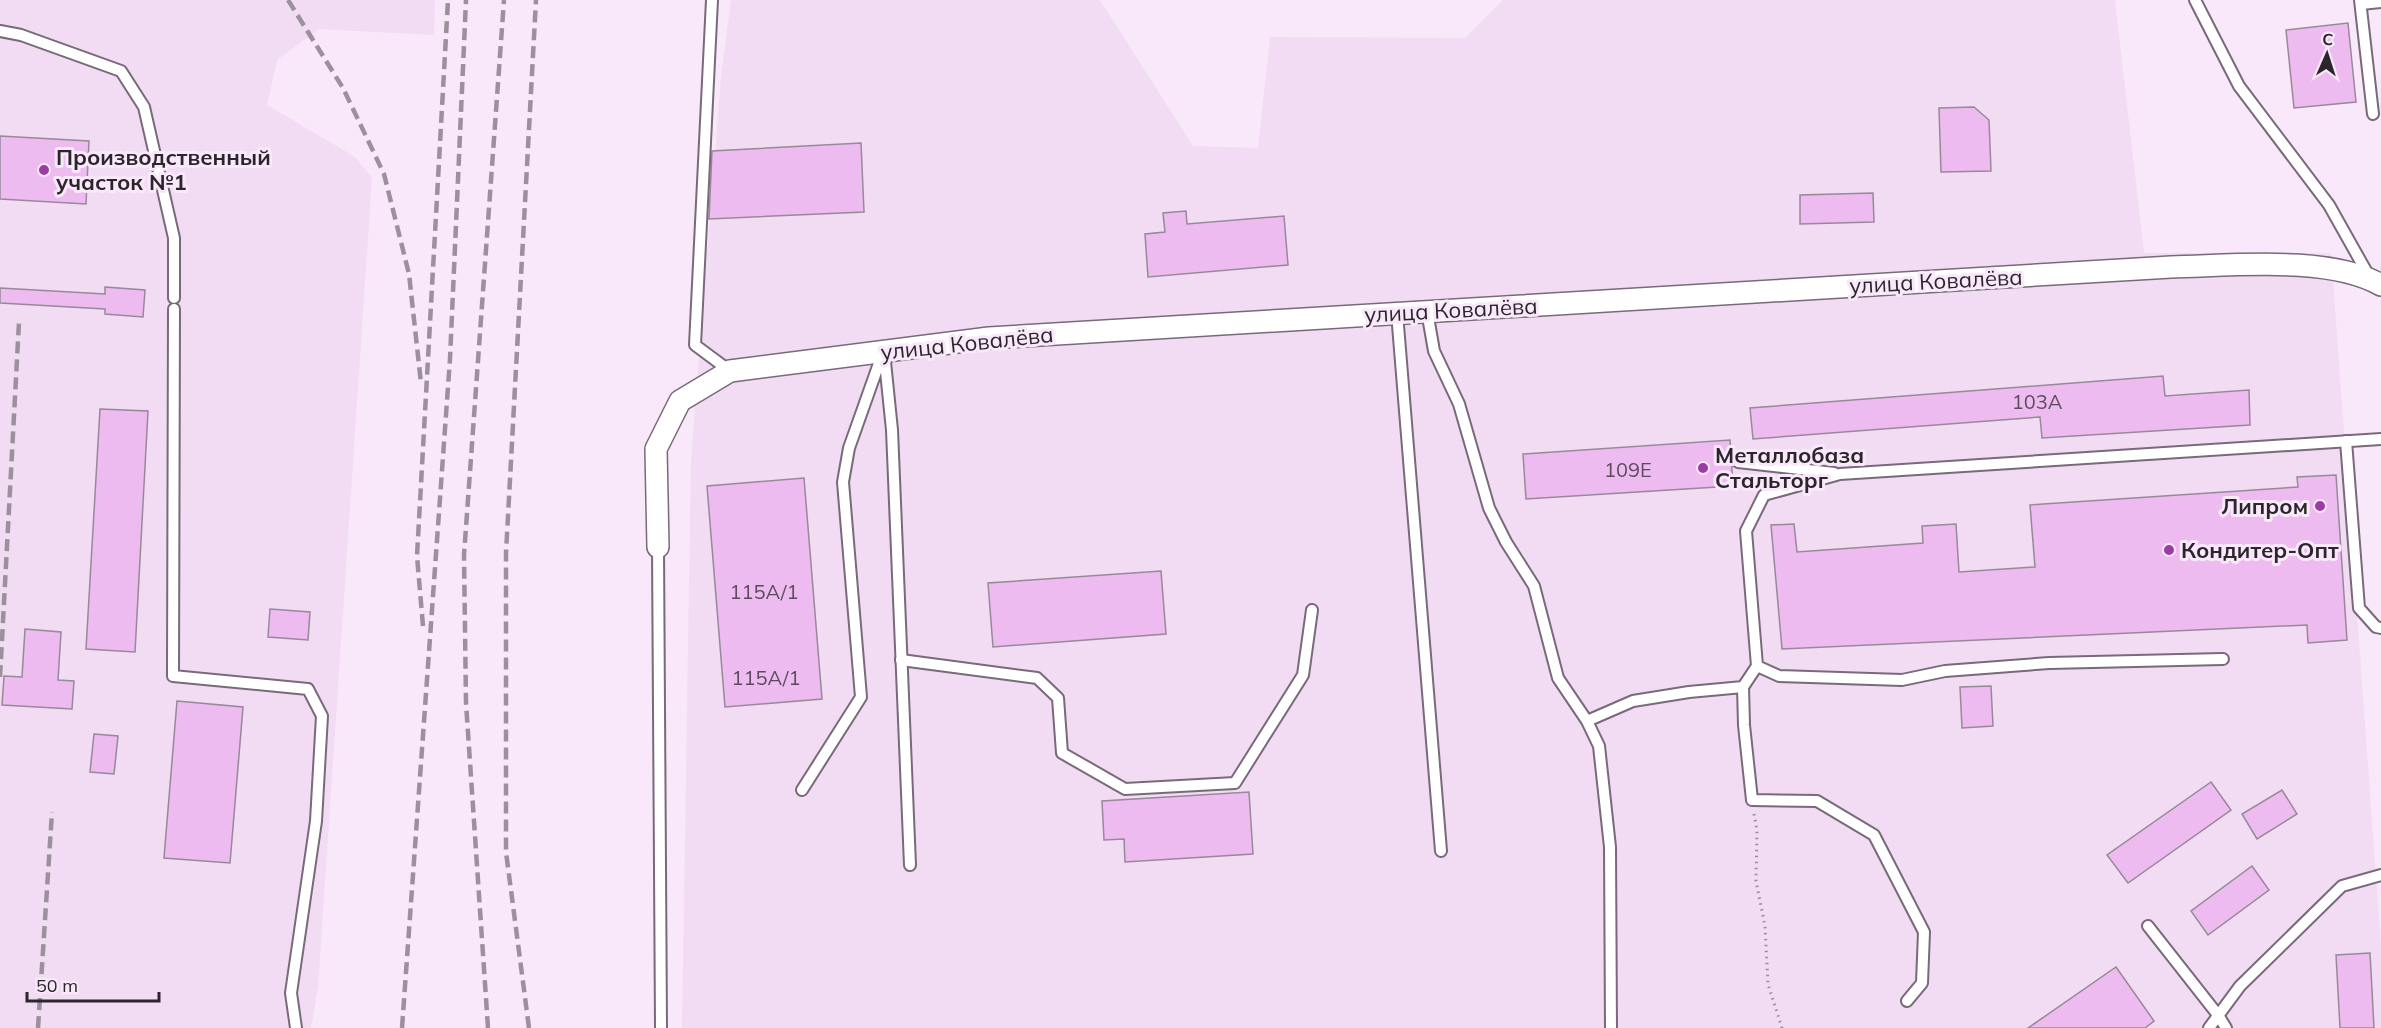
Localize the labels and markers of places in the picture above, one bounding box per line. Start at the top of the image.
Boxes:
place label: Производственный участок №1 [56,143,271,196]
marker: Производственный участок №1 [37,163,51,177]
place label: Металлобаза Стальторг [1715,441,1864,494]
marker: Металлобаза Стальторг [1696,461,1710,475]
place label: Липром [2221,492,2308,520]
marker: Липром [2313,499,2327,513]
place label: Кондитер-Опт [2181,536,2339,564]
marker: Кондитер-Опт [2162,543,2176,557]

